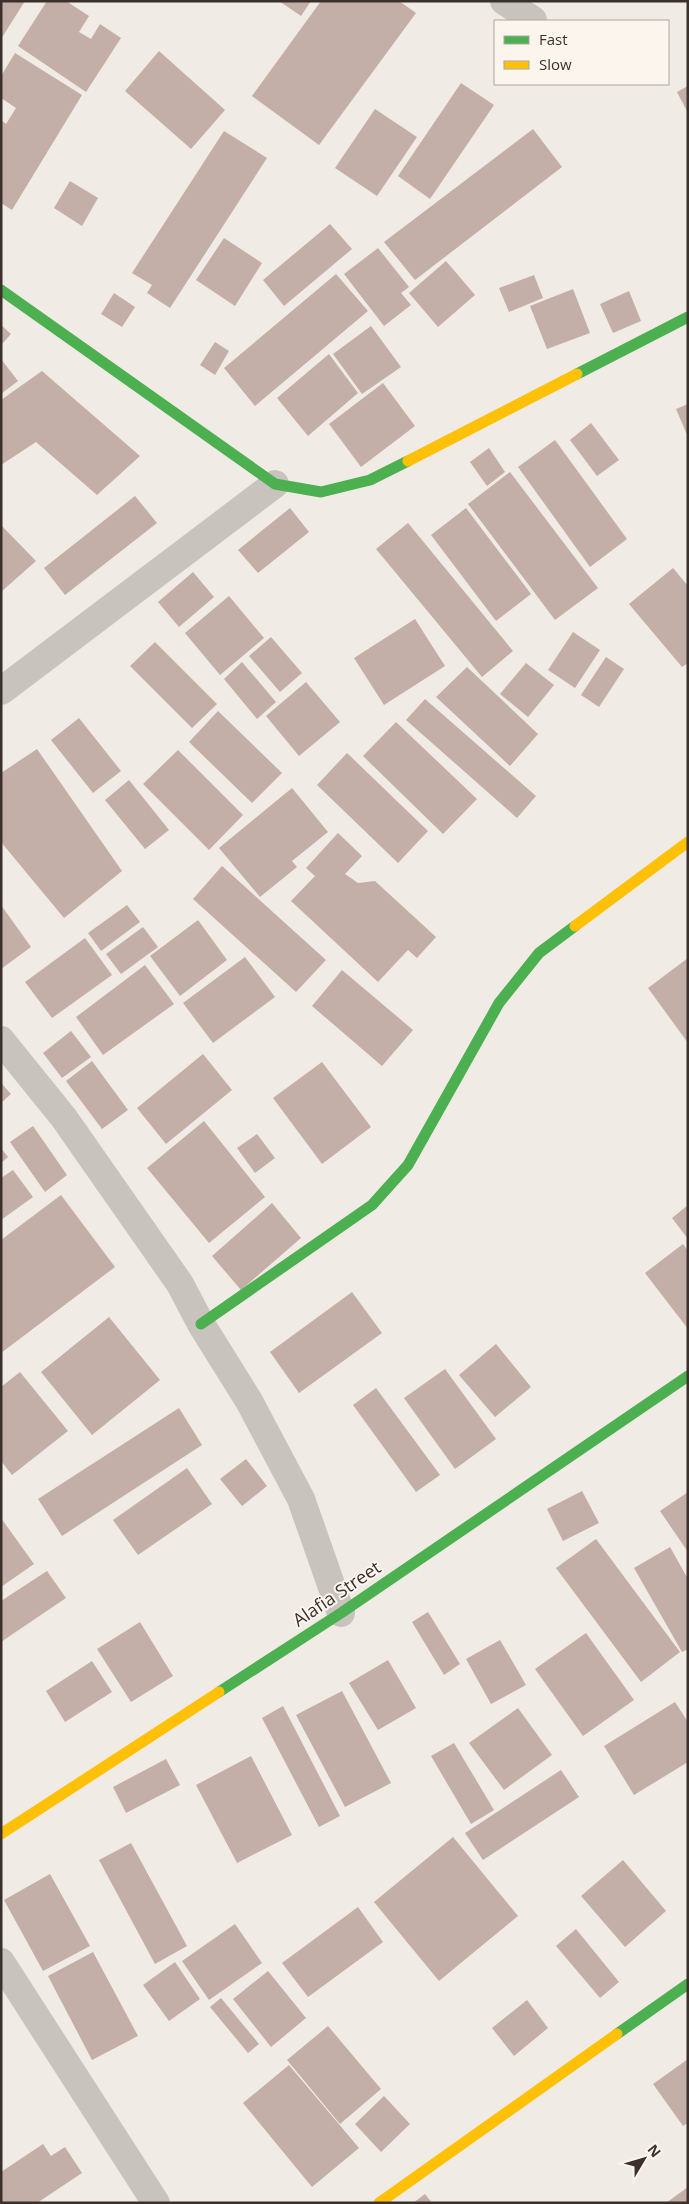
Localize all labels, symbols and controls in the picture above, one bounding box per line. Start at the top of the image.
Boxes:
legend [494,20,669,85]
text: Fast [539,29,568,49]
text: Slow [539,54,572,74]
street label: Alafia Street [288,1555,385,1631]
north arrow [619,2134,669,2184]
text: N [644,2140,666,2161]

